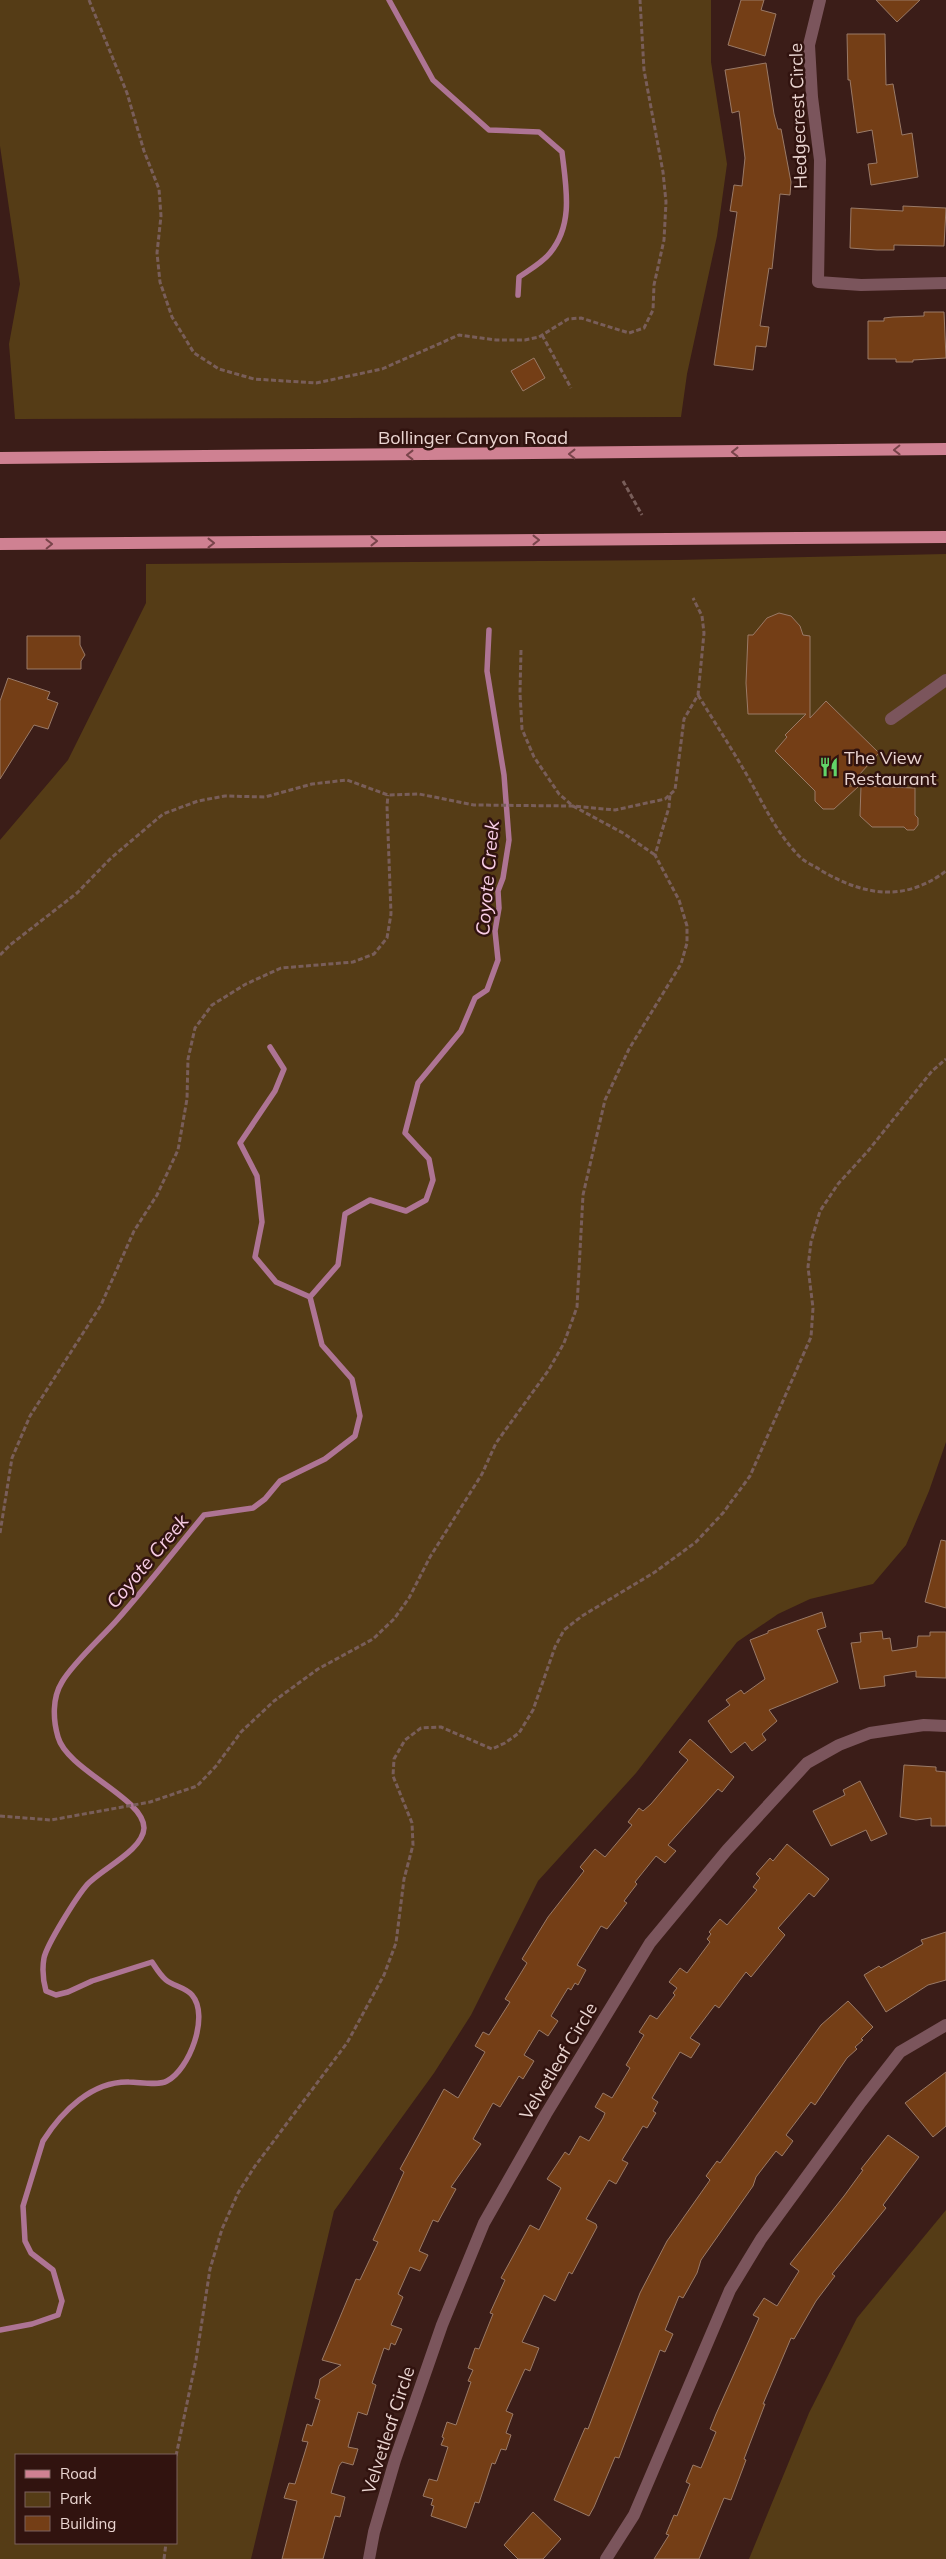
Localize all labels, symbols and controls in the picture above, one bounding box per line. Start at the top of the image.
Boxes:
street label: Hedgecrest Circle [784,43,812,189]
street label: Bollinger Canyon Road [378,426,568,449]
one-way arrow [893,445,901,455]
one-way arrow [731,447,738,457]
one-way arrow [568,448,576,459]
one-way arrow [406,450,414,460]
one-way arrow [532,535,540,545]
one-way arrow [370,536,378,547]
one-way arrow [207,537,215,548]
one-way arrow [45,539,53,549]
place label: The View Restaurant [844,746,936,790]
restaurant icon: The View Restaurant [818,756,840,778]
water label: Coyote Creek [470,818,504,937]
water label: Coyote Creek [101,1508,194,1613]
street label: Velvetleaf Circle [514,1998,602,2124]
street label: Velvetleaf Circle [357,2363,419,2497]
legend [15,2454,178,2544]
text: Road [60,2464,97,2483]
text: Park [60,2489,92,2508]
text: Building [60,2514,116,2533]

